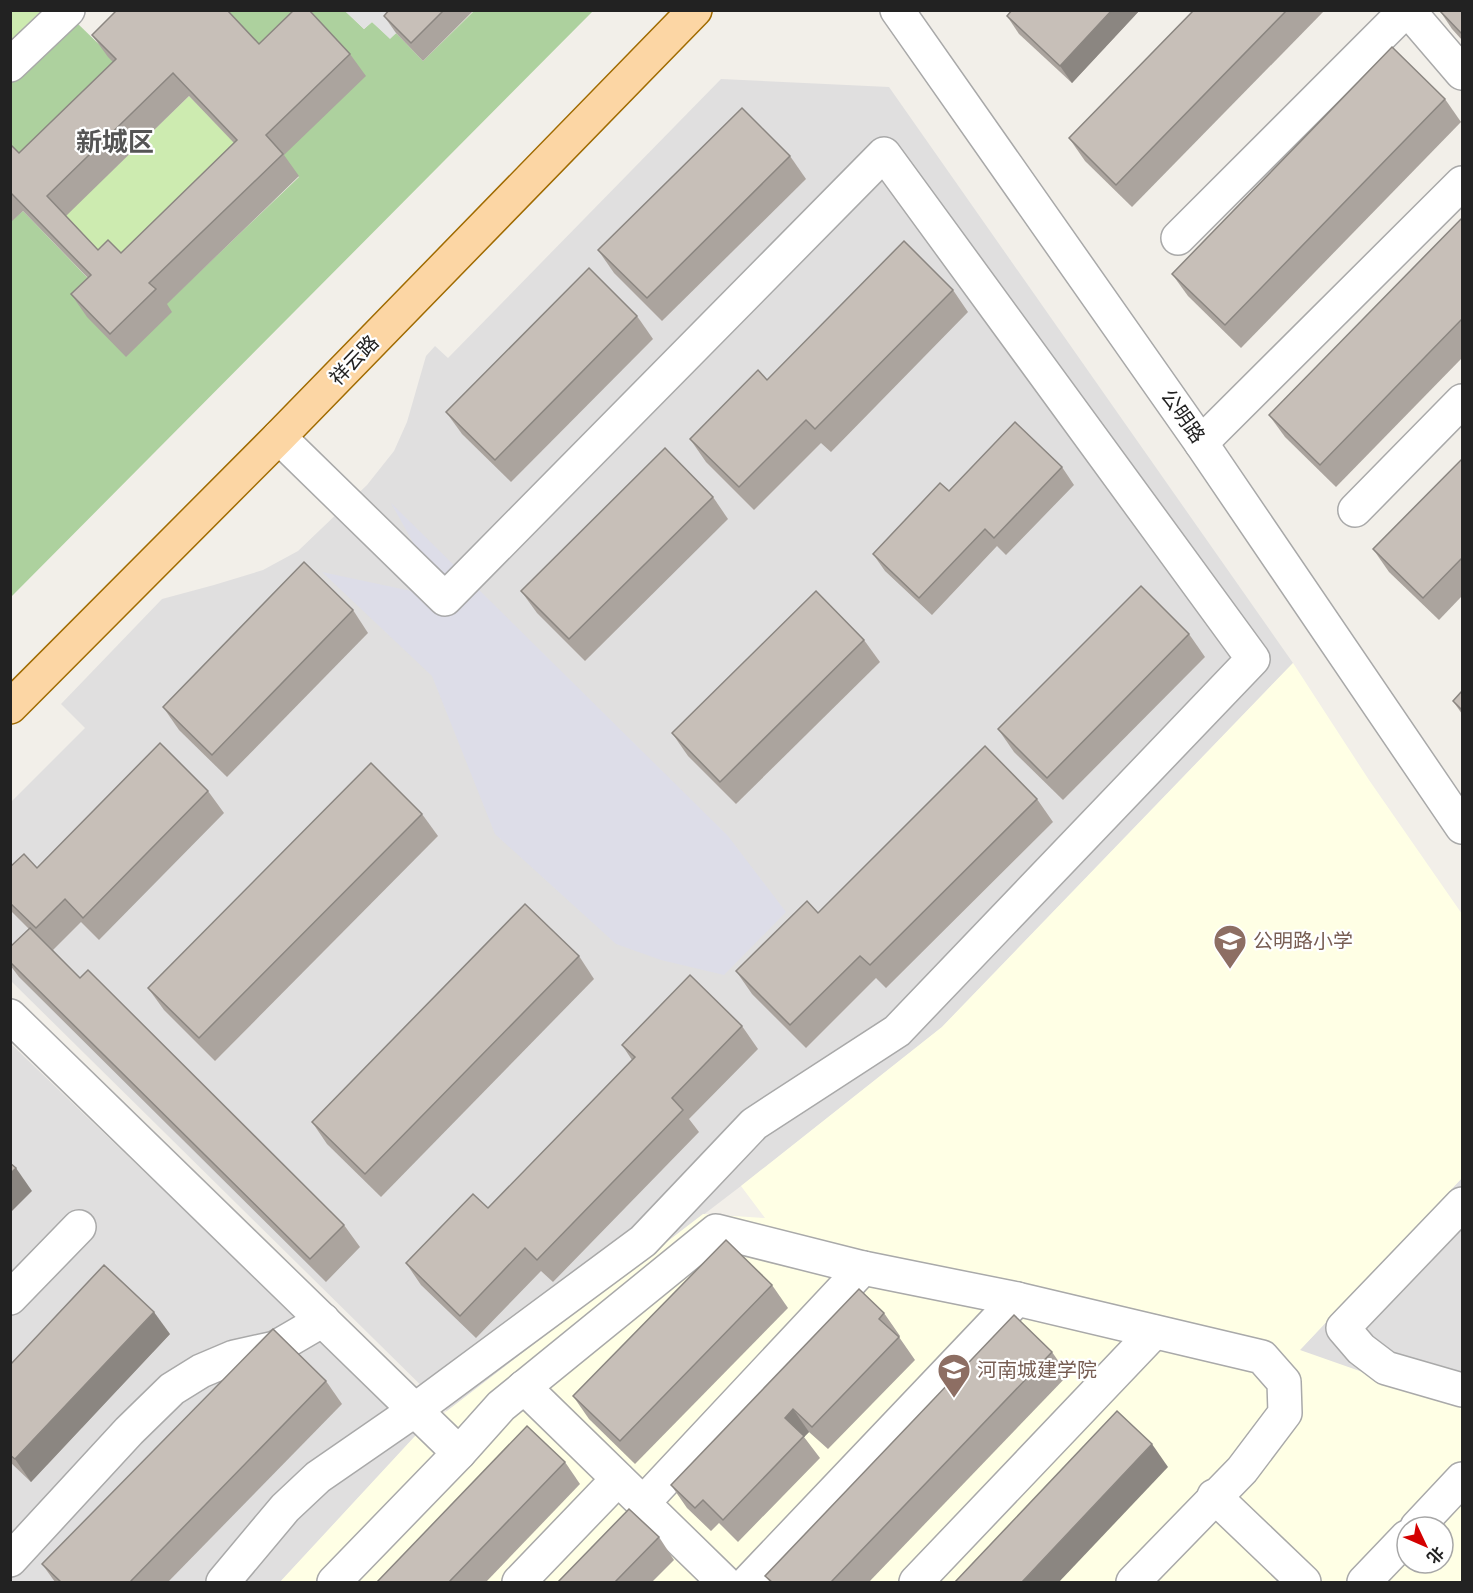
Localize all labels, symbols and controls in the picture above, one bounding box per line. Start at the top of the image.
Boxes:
district label: 新城区 [76,127,154,157]
street label: 祥云路 [325,330,383,390]
street label: 公明路 [1156,385,1210,447]
school or university icon: 公明路小学 [1212,923,1248,970]
place label: 公明路小学 [1253,929,1353,953]
school or university icon: 河南城建学院 [936,1352,972,1399]
place label: 河南城建学院 [977,1358,1097,1382]
north arrow [1395,1515,1455,1575]
text: 北 [1423,1543,1448,1567]

